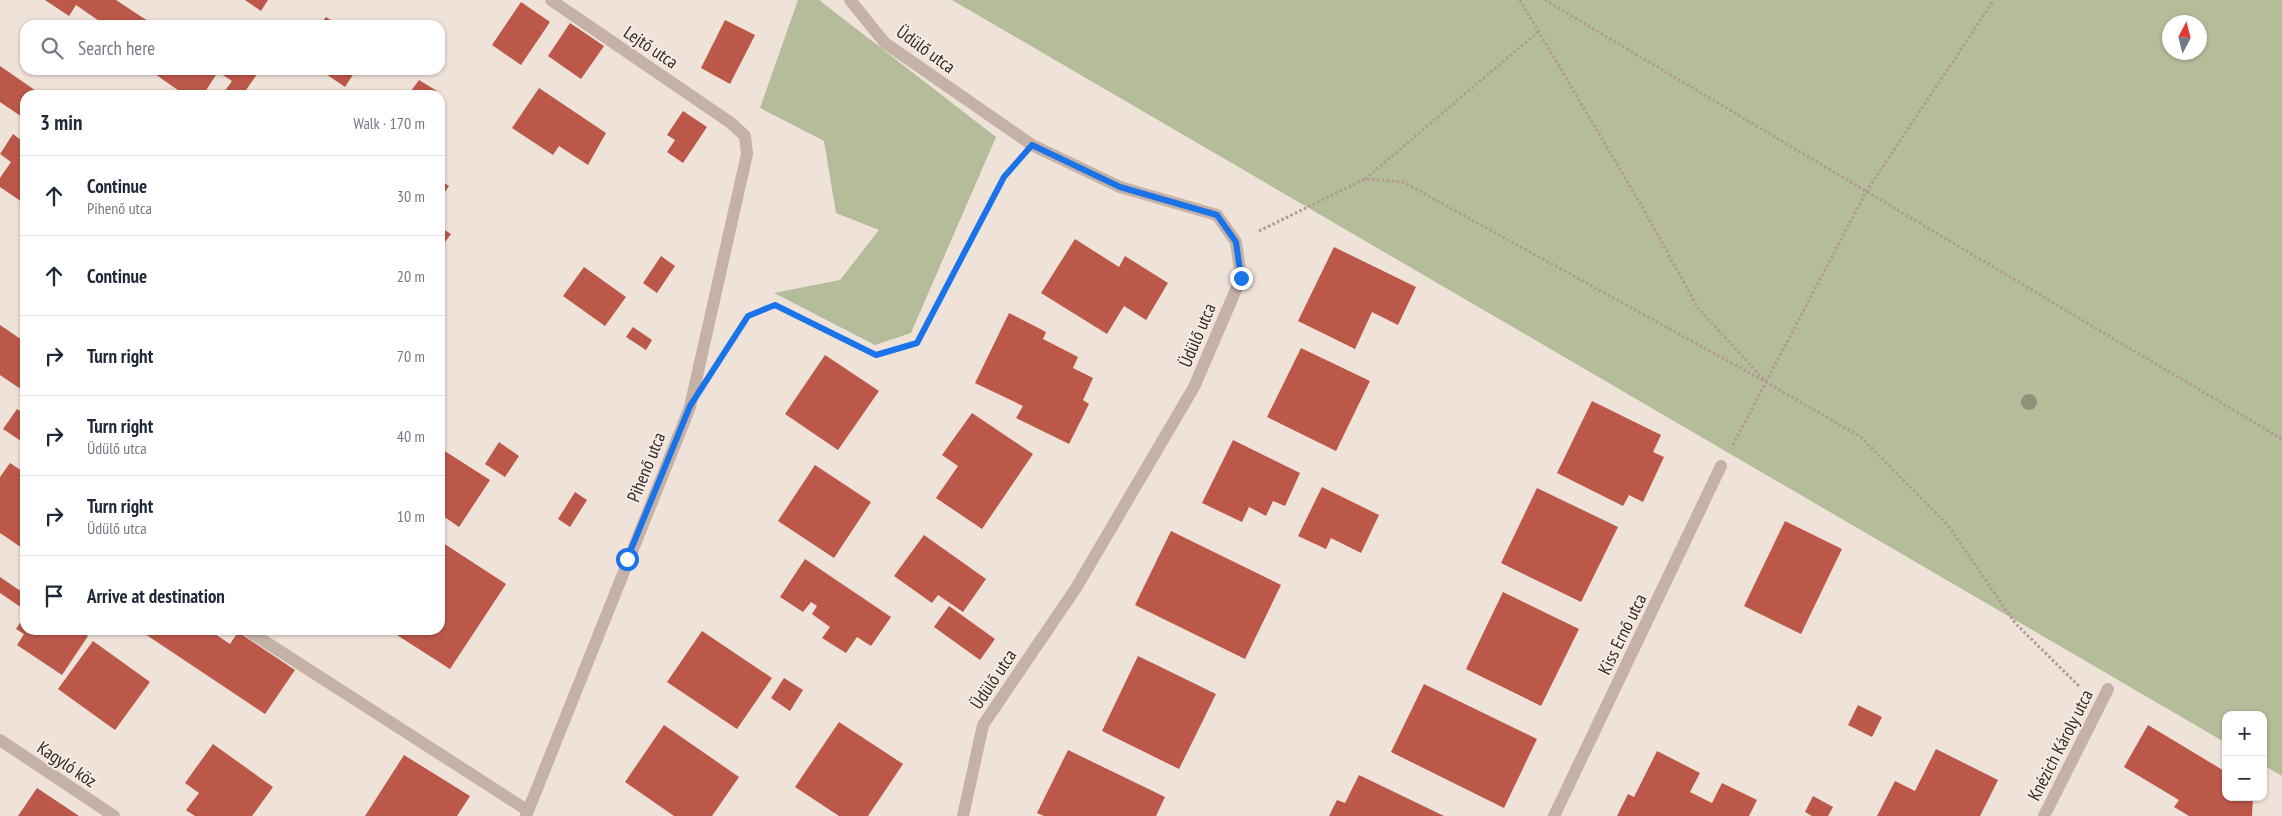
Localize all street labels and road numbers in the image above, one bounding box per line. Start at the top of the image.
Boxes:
street label: Üdülő utca [892,20,960,78]
street label: Lejtő utca [619,21,683,73]
street label: Üdülő utca [1173,300,1221,370]
street label: Pihenő utca [622,429,670,505]
street label: Kiss Ernő utca [1593,590,1651,678]
street label: Üdülő utca [965,645,1021,713]
street label: Knézich Károly utca [2022,686,2098,804]
street label: Kagyló köz [33,736,101,792]

